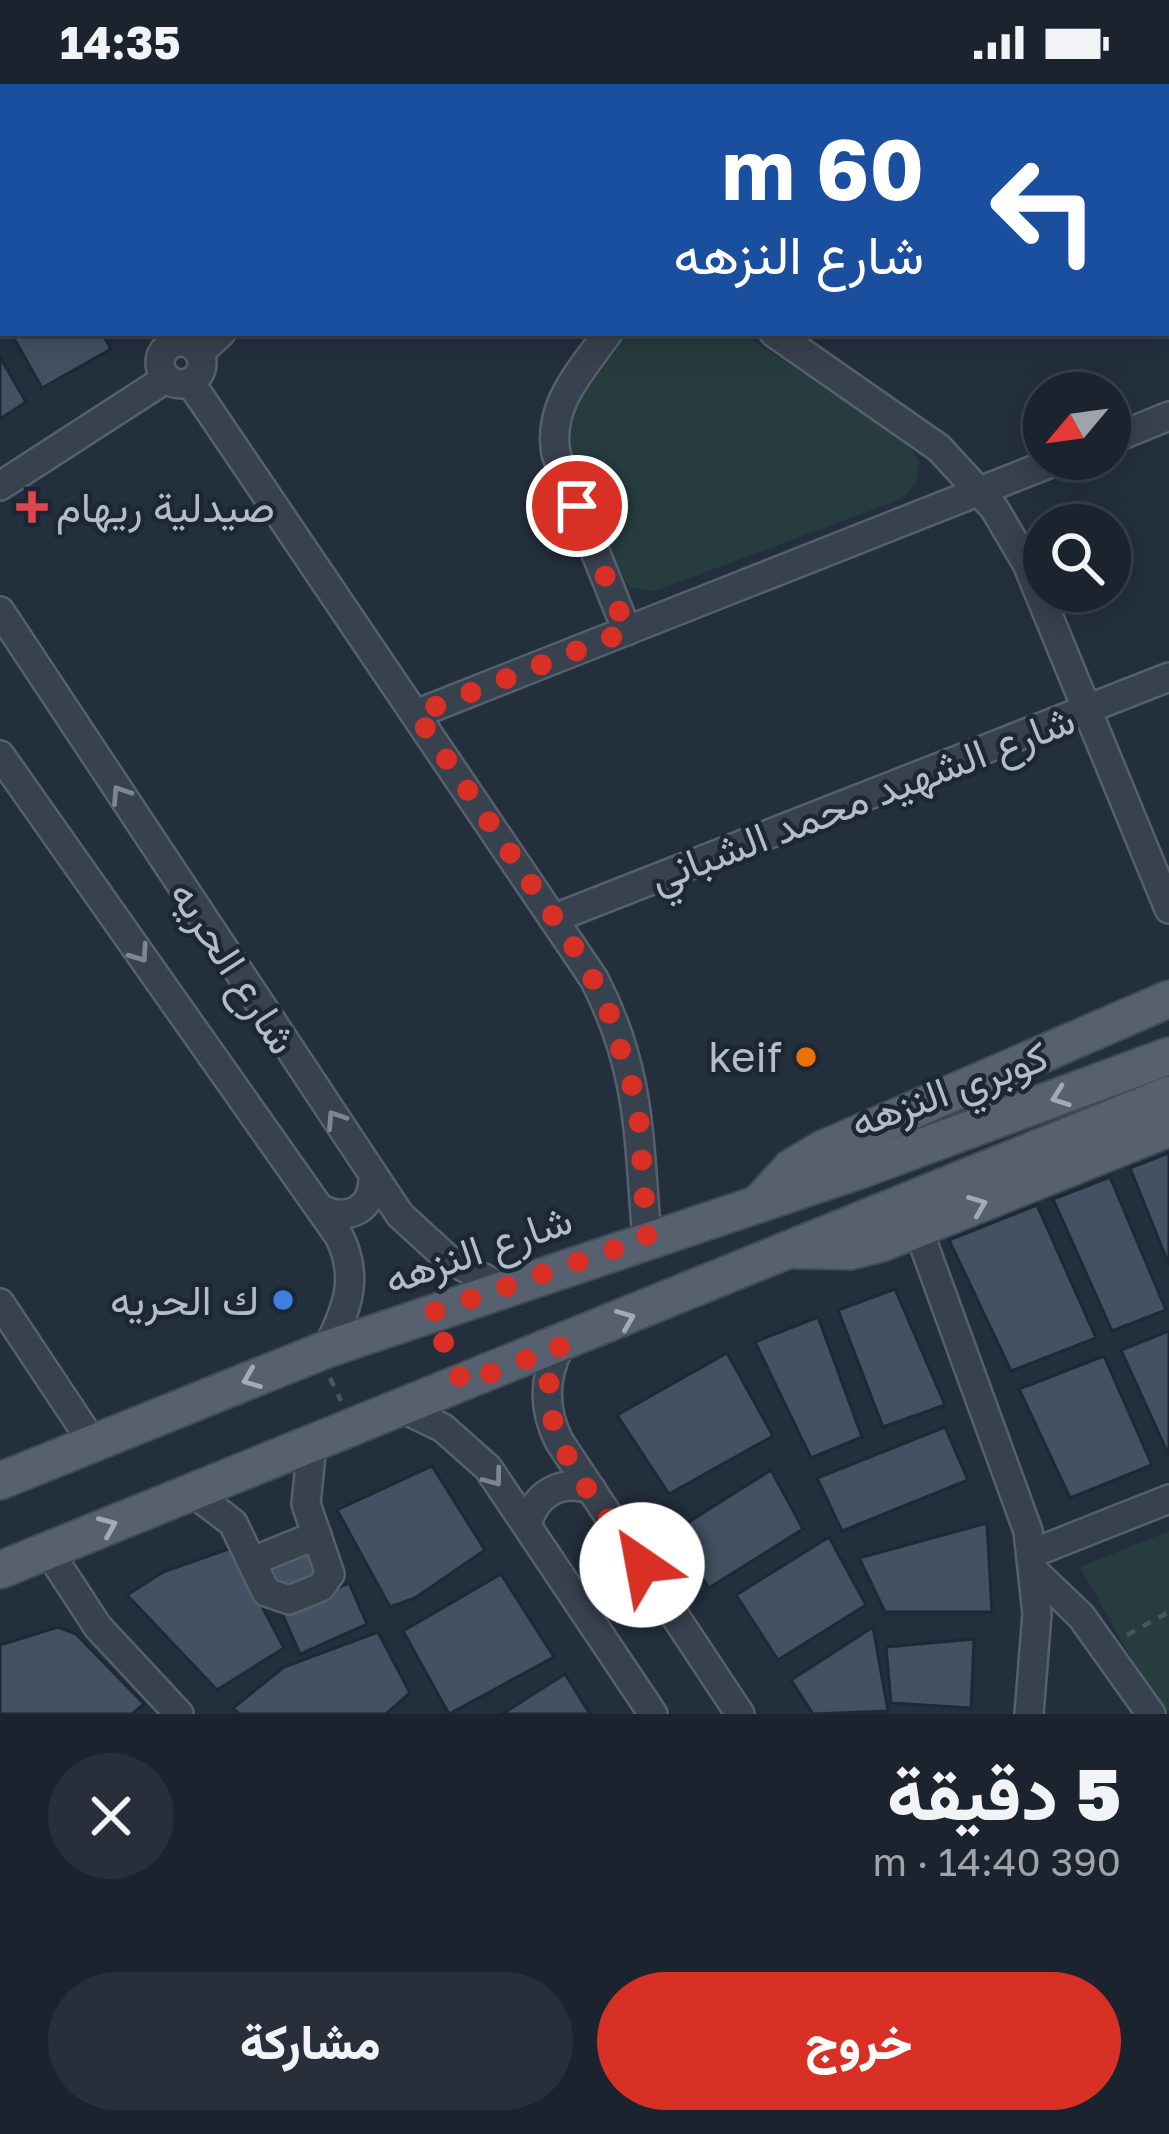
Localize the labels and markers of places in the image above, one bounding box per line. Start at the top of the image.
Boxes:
pin [526,455,628,557]
place label: صيدلية ريهام [56,481,275,535]
marker: صيدلية ريهام [19,494,45,520]
place label: keif [708,1031,782,1081]
marker: keif [793,1044,819,1070]
place label: ك الحريه [110,1274,259,1327]
marker: ك الحريه [270,1287,296,1313]

